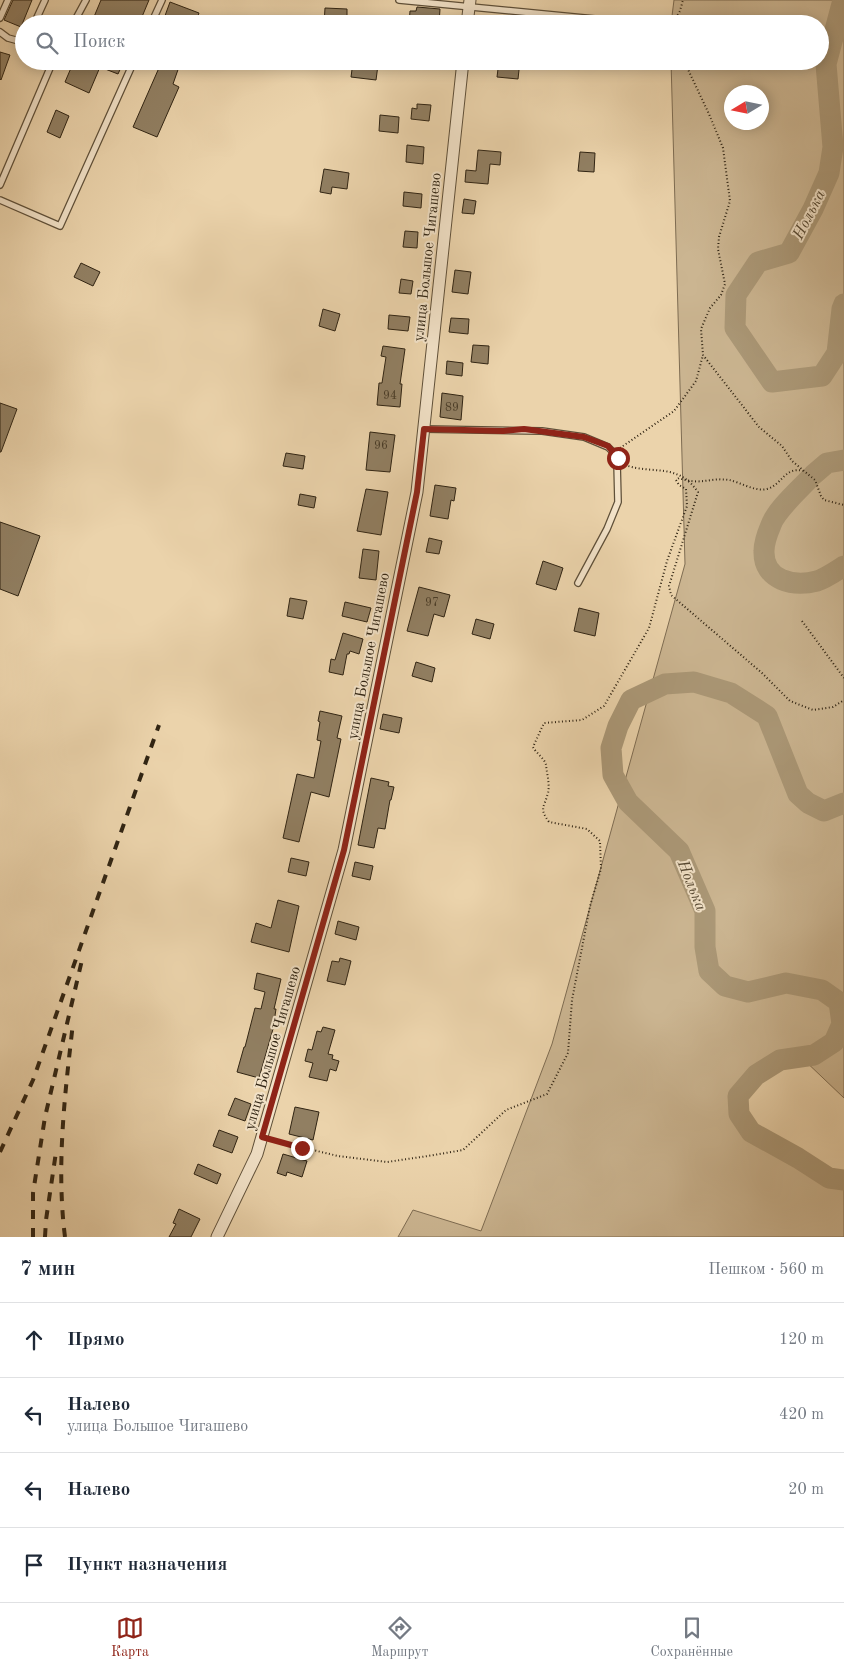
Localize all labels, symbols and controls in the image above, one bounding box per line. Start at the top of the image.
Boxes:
search box [15,15,829,70]
icon: search [33,29,61,57]
text: Поиск [73,33,125,52]
north arrow [724,85,769,130]
street label: улица Большое Чигашево [412,172,445,342]
water label: Нолька [790,187,829,243]
house number: 94 [383,390,397,402]
house number: 89 [445,402,459,414]
house number: 96 [374,440,388,452]
route start [607,447,630,470]
street label: улица Большое Чигашево [346,571,393,741]
house number: 97 [425,597,439,609]
water label: Нолька [673,857,709,914]
street label: улица Большое Чигашево [243,965,304,1132]
route end [291,1137,314,1160]
text: 7 мин [20,1259,75,1280]
text: Пешком · 560 m [708,1262,824,1278]
icon: ahead [20,1326,48,1354]
text: Прямо [67,1331,125,1350]
text: 120 m [779,1332,824,1348]
text: Налево [67,1396,130,1415]
icon: left [20,1401,48,1429]
text: 420 m [779,1407,824,1423]
text: улица Большое Чигашево [67,1419,248,1435]
icon: left [20,1476,48,1504]
text: Налево [67,1481,130,1500]
text: 20 m [788,1482,824,1498]
icon: arrive [20,1551,48,1579]
text: Пункт назначения [67,1556,227,1575]
tab: Карта [111,1614,149,1661]
tab: Маршрут [371,1614,428,1661]
tab: Сохранённые [650,1614,733,1661]

